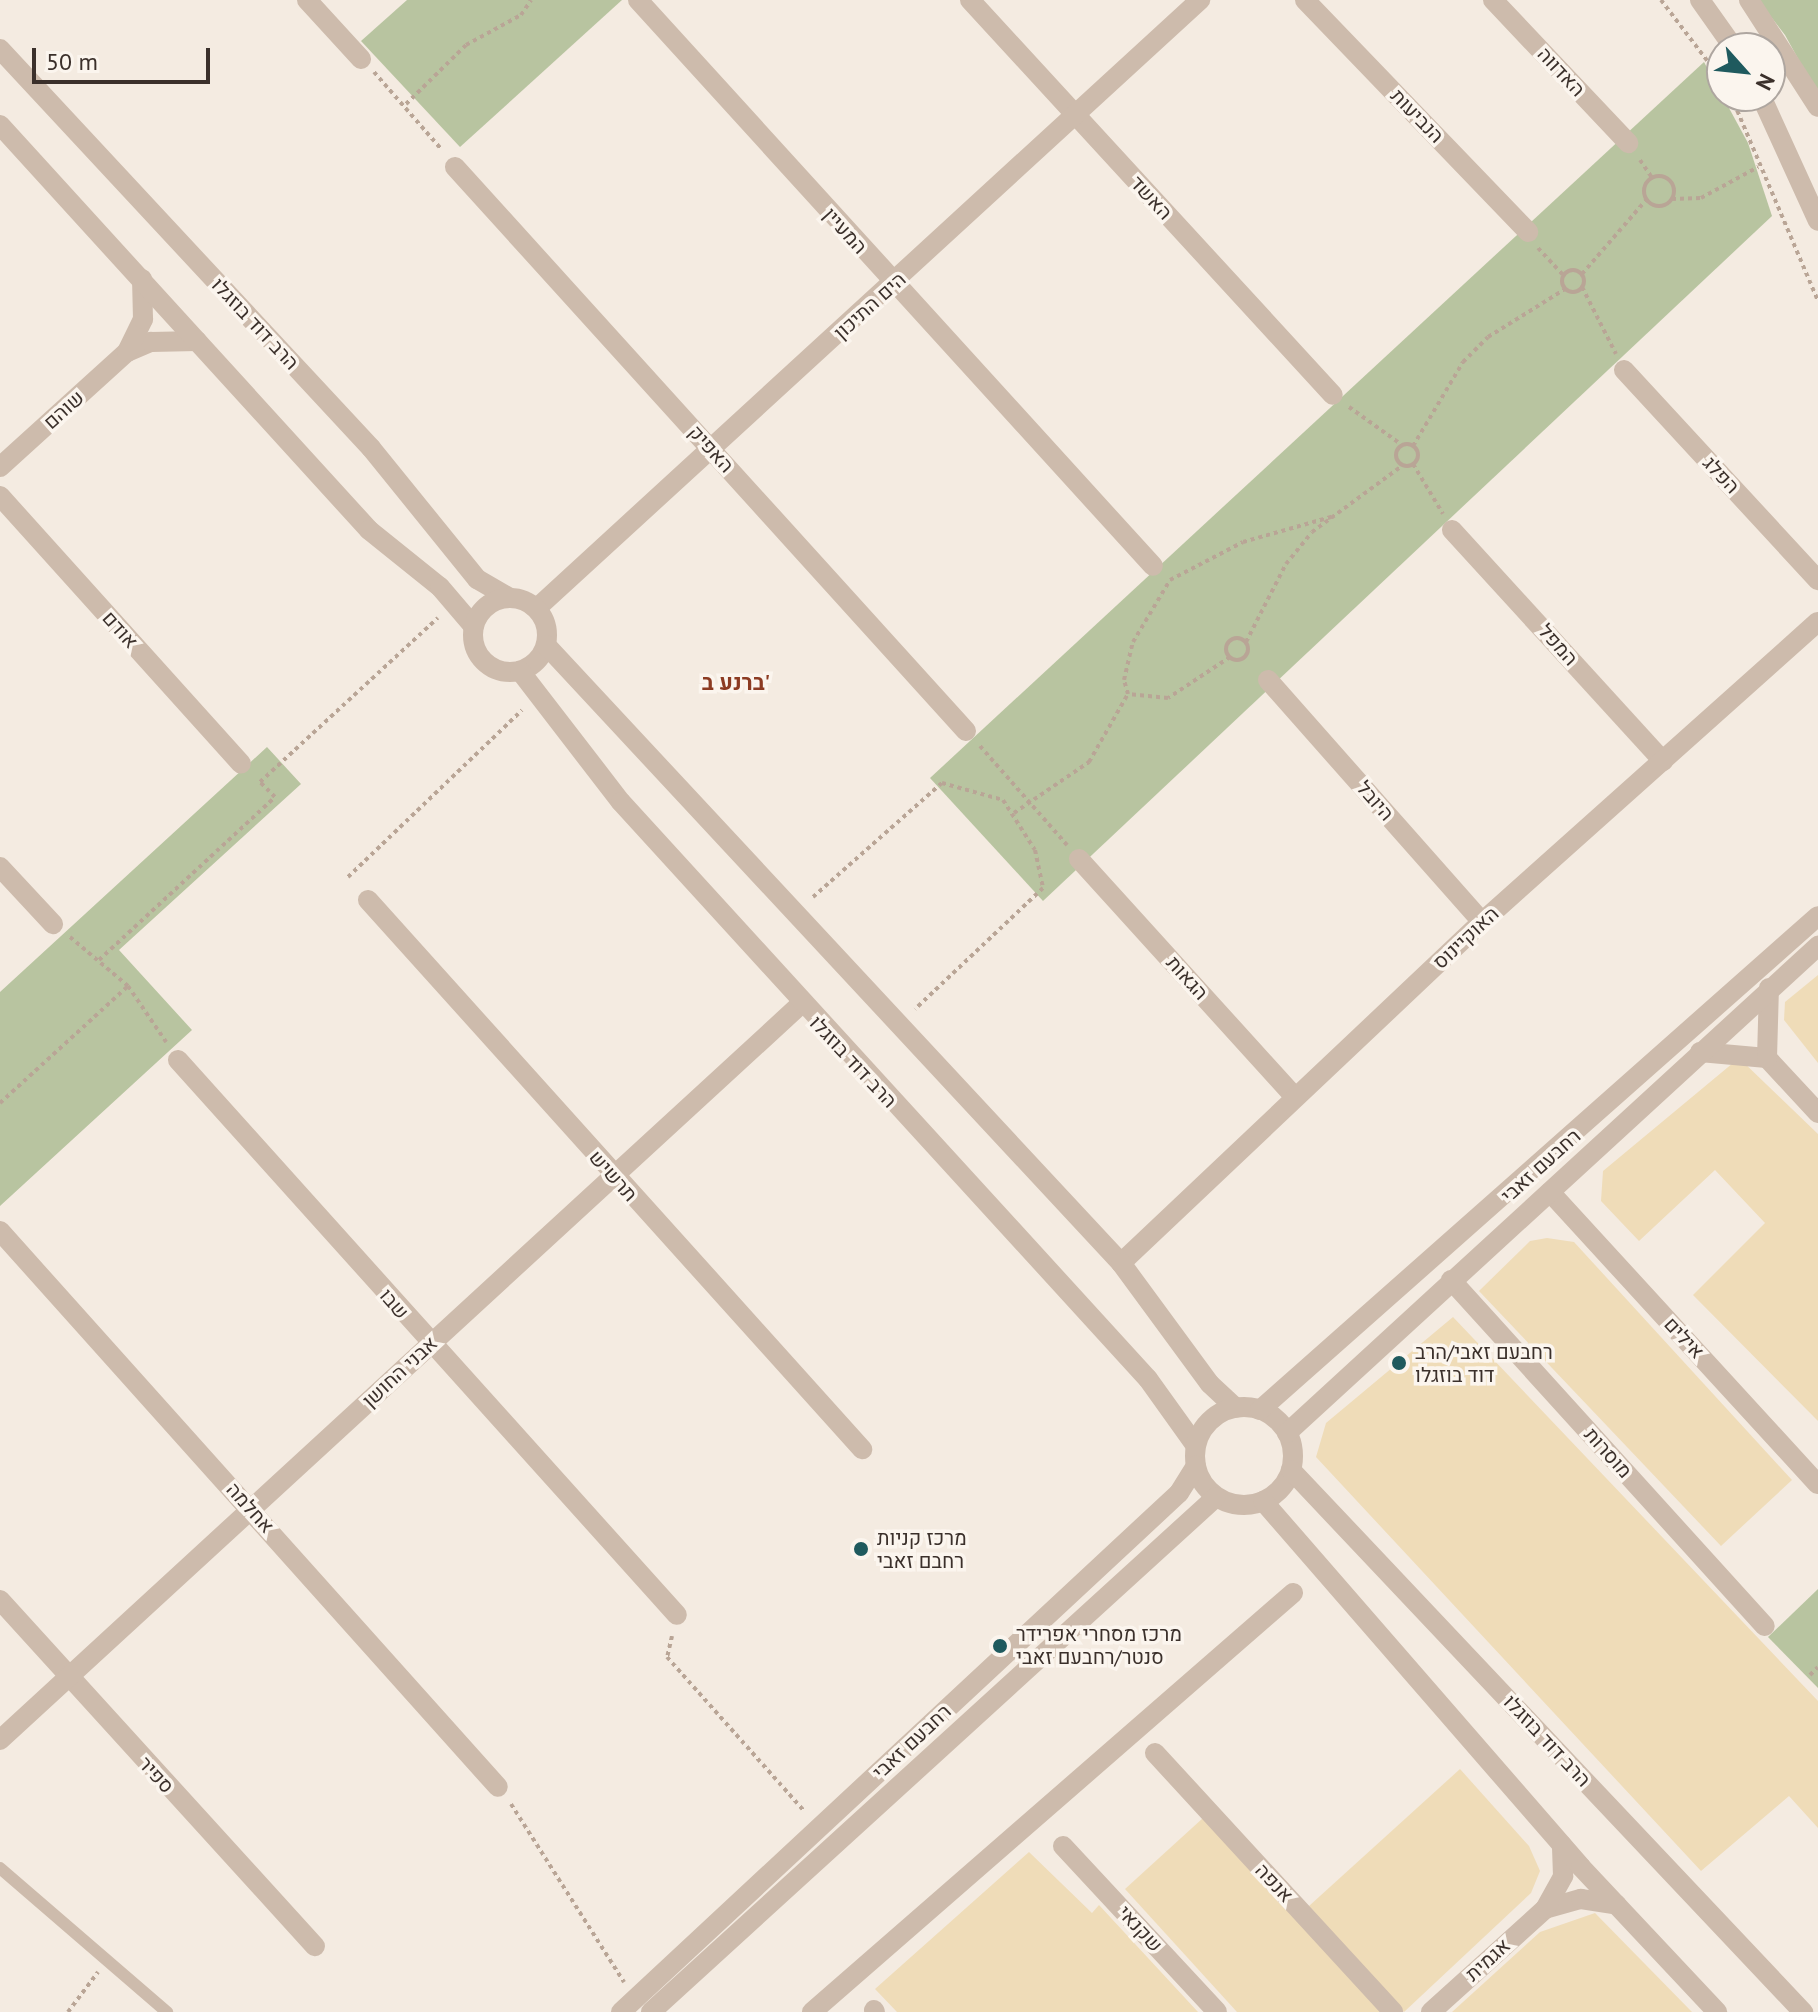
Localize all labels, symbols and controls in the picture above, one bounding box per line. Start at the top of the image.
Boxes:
scale bar [36,32,214,82]
north arrow [1706,32,1786,112]
street label: האדווה [1532,42,1590,102]
text: 50 m [46,46,98,77]
text: N [1750,69,1781,95]
street label: הנביעות [1386,84,1448,148]
street label: האשד [1125,171,1177,225]
street label: המעיין [818,203,872,259]
street label: הים התיכון [829,267,911,345]
street label: הרב דוד בוזגלו [206,273,304,375]
street label: שוהם [39,386,89,434]
street label: האפיק [683,420,739,478]
street label: הפלג [1698,451,1744,499]
street label: אודם [97,606,143,654]
street label: המפל [1533,619,1583,671]
district label: ברנע ב' [702,670,770,696]
street label: היובל [1351,776,1399,826]
street label: האוקיינוס [1428,902,1504,974]
street label: הגאות [1161,951,1213,1005]
street label: הרב דוד בוזגלו [804,1011,902,1113]
street label: רחבעם זאבי [1496,1124,1586,1208]
street label: תרשיש [584,1146,642,1206]
street label: שבו [374,1284,414,1324]
street label: אילים [1659,1312,1709,1364]
street label: אבני החושן [358,1331,442,1413]
place label: רחבעם זאבי/הרב דוד בוזגלו [1415,1340,1553,1387]
marker: רחבעם זאבי/הרב דוד בוזגלו [1390,1354,1408,1372]
street label: מוסרות [1579,1423,1637,1483]
street label: אחלמה [221,1478,279,1538]
place label: מרכז קניות רחבם זאבי [877,1526,967,1573]
marker: מרכז קניות רחבם זאבי [852,1540,870,1558]
place label: מרכז מסחרי אפרידר סנטר/רחבעם זאבי [1016,1622,1182,1669]
marker: מרכז מסחרי אפרידר סנטר/רחבעם זאבי [991,1637,1009,1655]
street label: הרב דוד בוזגלו [1498,1690,1596,1792]
street label: רחבעם זאבי [868,1700,956,1784]
street label: ספיר [133,1752,179,1798]
street label: אנפה [1250,1859,1298,1907]
street label: שקנאי [1113,1901,1167,1957]
street label: אגמית [1461,1934,1515,1986]

